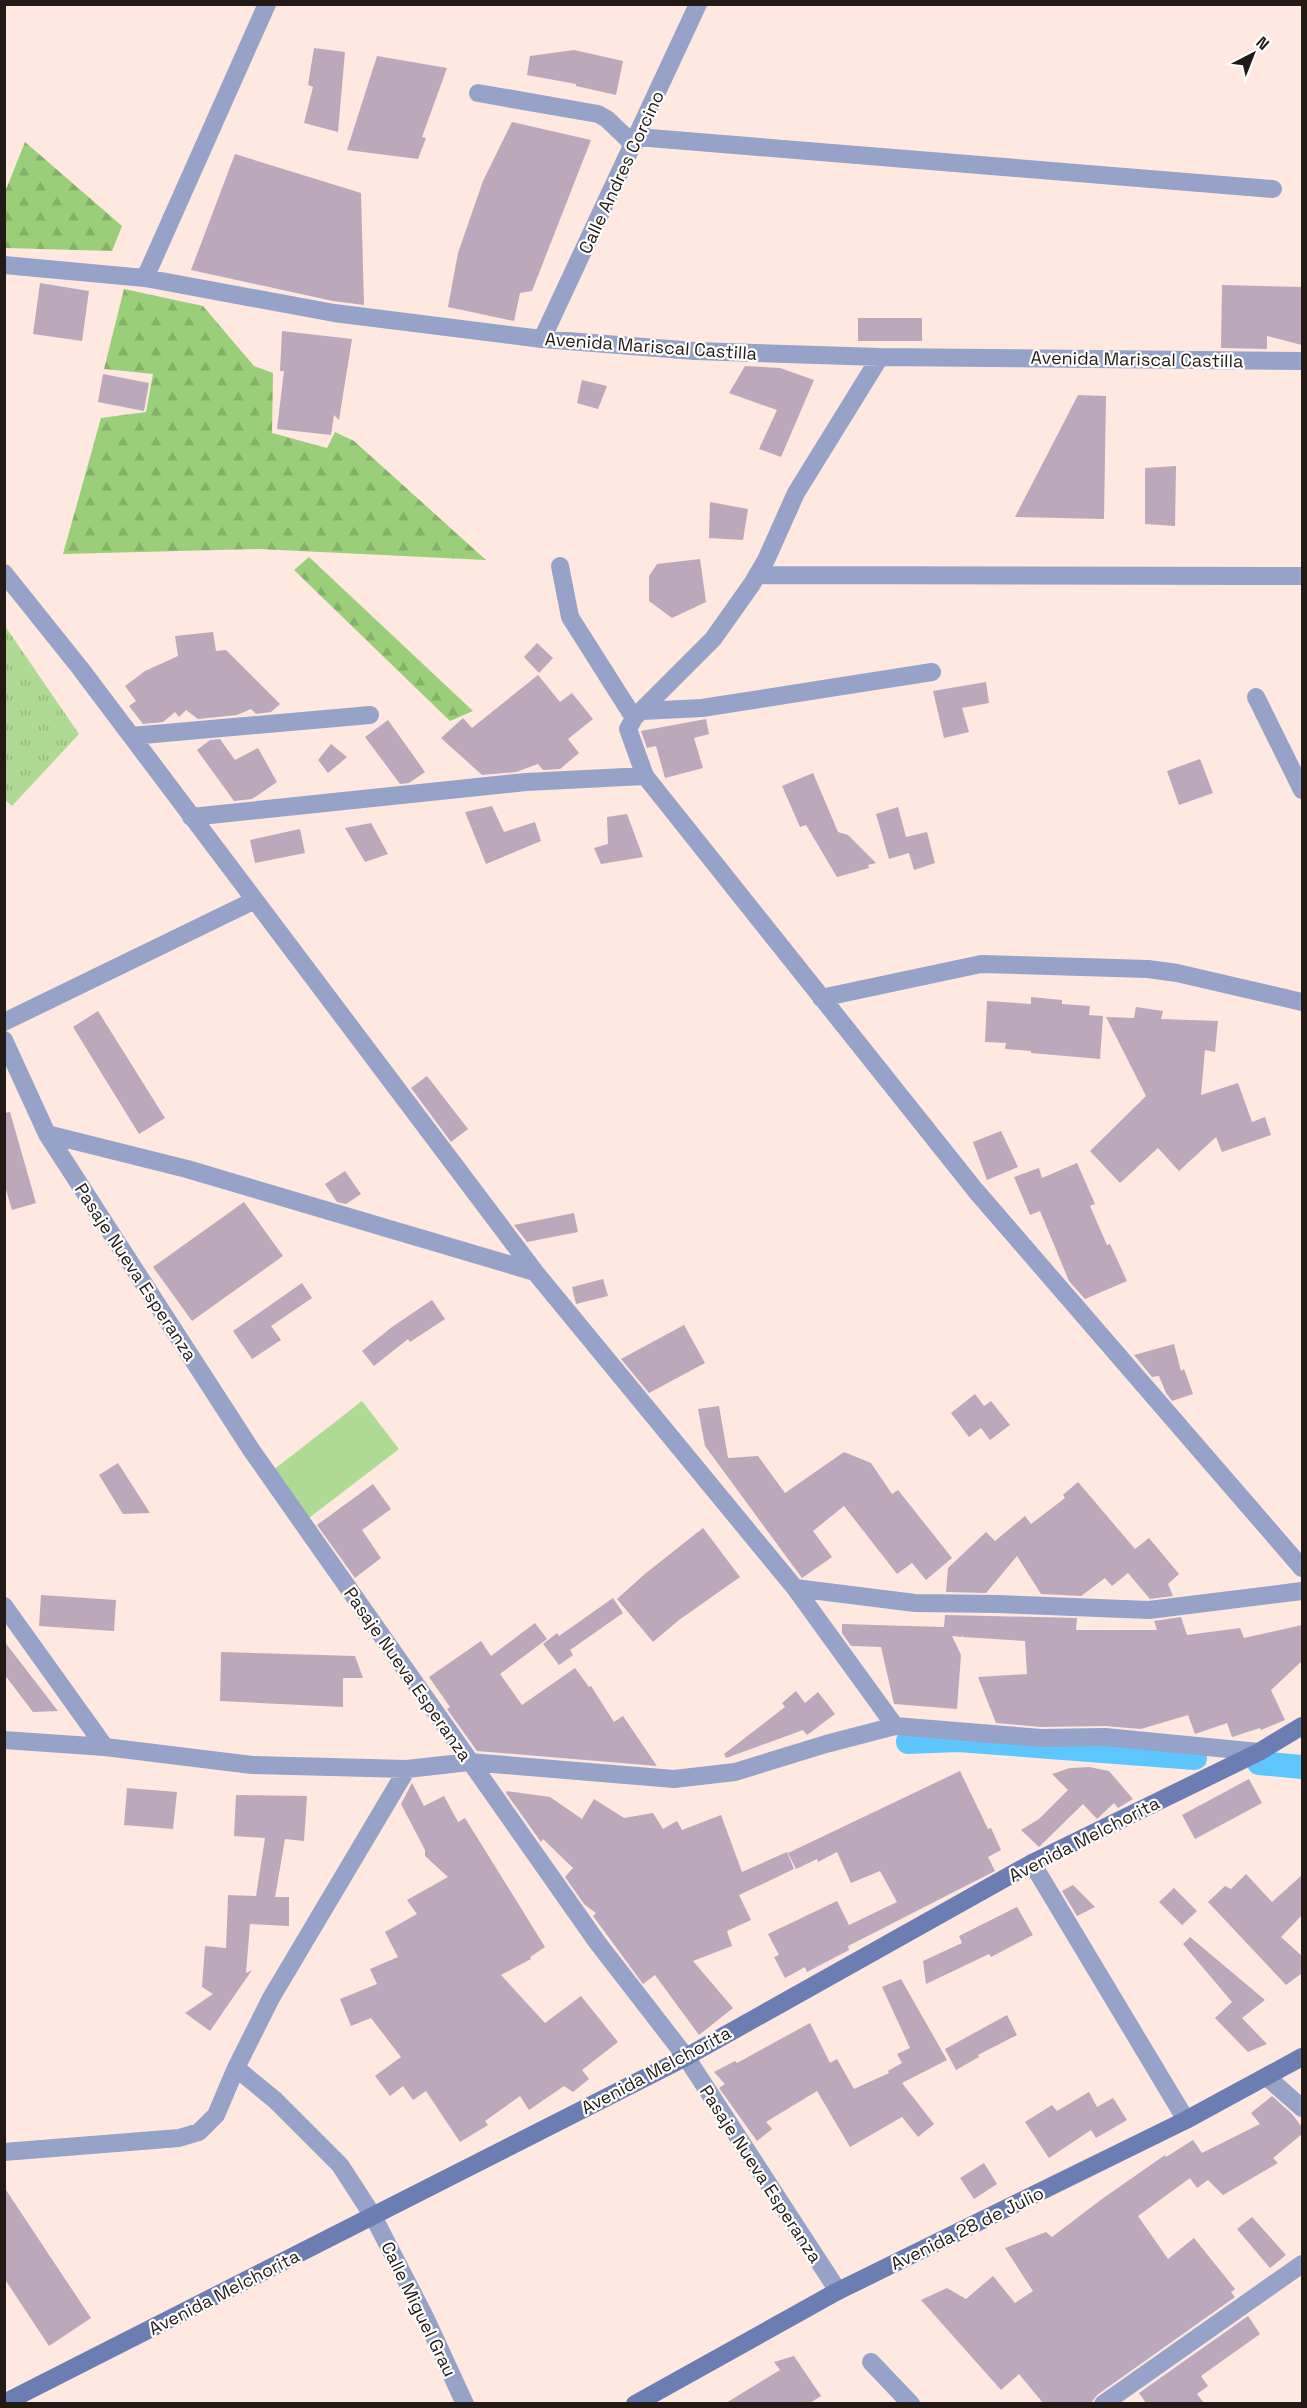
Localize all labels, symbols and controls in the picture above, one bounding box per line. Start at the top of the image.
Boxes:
north arrow [1223,24,1283,84]
text: N [1252,32,1274,55]
street label: Calle Andres Corcino [573,87,669,257]
street label: Avenida Mariscal Castilla [544,327,758,365]
street label: Avenida Mariscal Castilla [1030,346,1244,372]
street label: Pasaje Nueva Esperanza [70,1179,202,1365]
street label: Pasaje Nueva Esperanza [339,1582,477,1766]
street label: Avenida Melchorita [1005,1791,1163,1887]
street label: Avenida Melchorita [577,2021,735,2119]
street label: Pasaje Nueva Esperanza [695,2081,827,2267]
street label: Avenida 28 de Julio [887,2181,1047,2275]
street label: Calle Miguel Grau [376,2238,462,2380]
street label: Avenida Melchorita [145,2244,303,2340]

